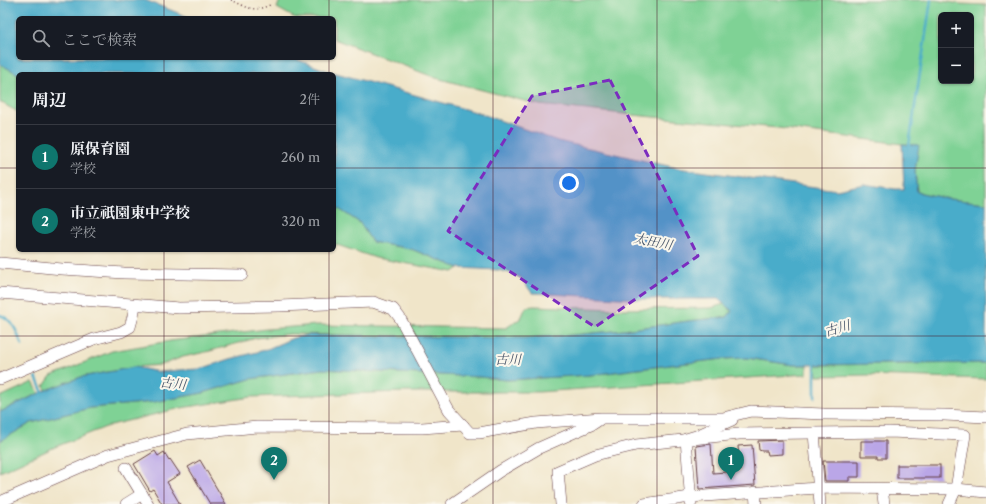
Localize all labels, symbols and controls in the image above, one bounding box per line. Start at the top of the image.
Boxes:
map controls [938,12,974,84]
button: + [938,12,974,48]
search box [16,16,336,60]
icon: search [30,27,52,49]
text: ここで検索 [62,30,137,49]
button: − [938,48,974,84]
text: 周辺 [32,90,66,110]
text: 2件 [300,91,320,107]
text: 原保育園 [70,139,130,158]
text: 1 [42,149,48,165]
text: 260 m [281,149,320,165]
text: 学校 [70,160,96,176]
your location [559,173,579,193]
text: 市立祇園東中学校 [70,203,190,222]
text: 2 [41,213,49,229]
text: 320 m [282,213,320,229]
text: 学校 [70,224,96,240]
water label: 太田川 [632,229,676,253]
water label: 古川 [822,316,854,339]
water label: 古川 [495,351,523,367]
water label: 古川 [159,374,189,393]
pin: 2 [261,447,287,480]
pin: 1 [718,447,744,480]

